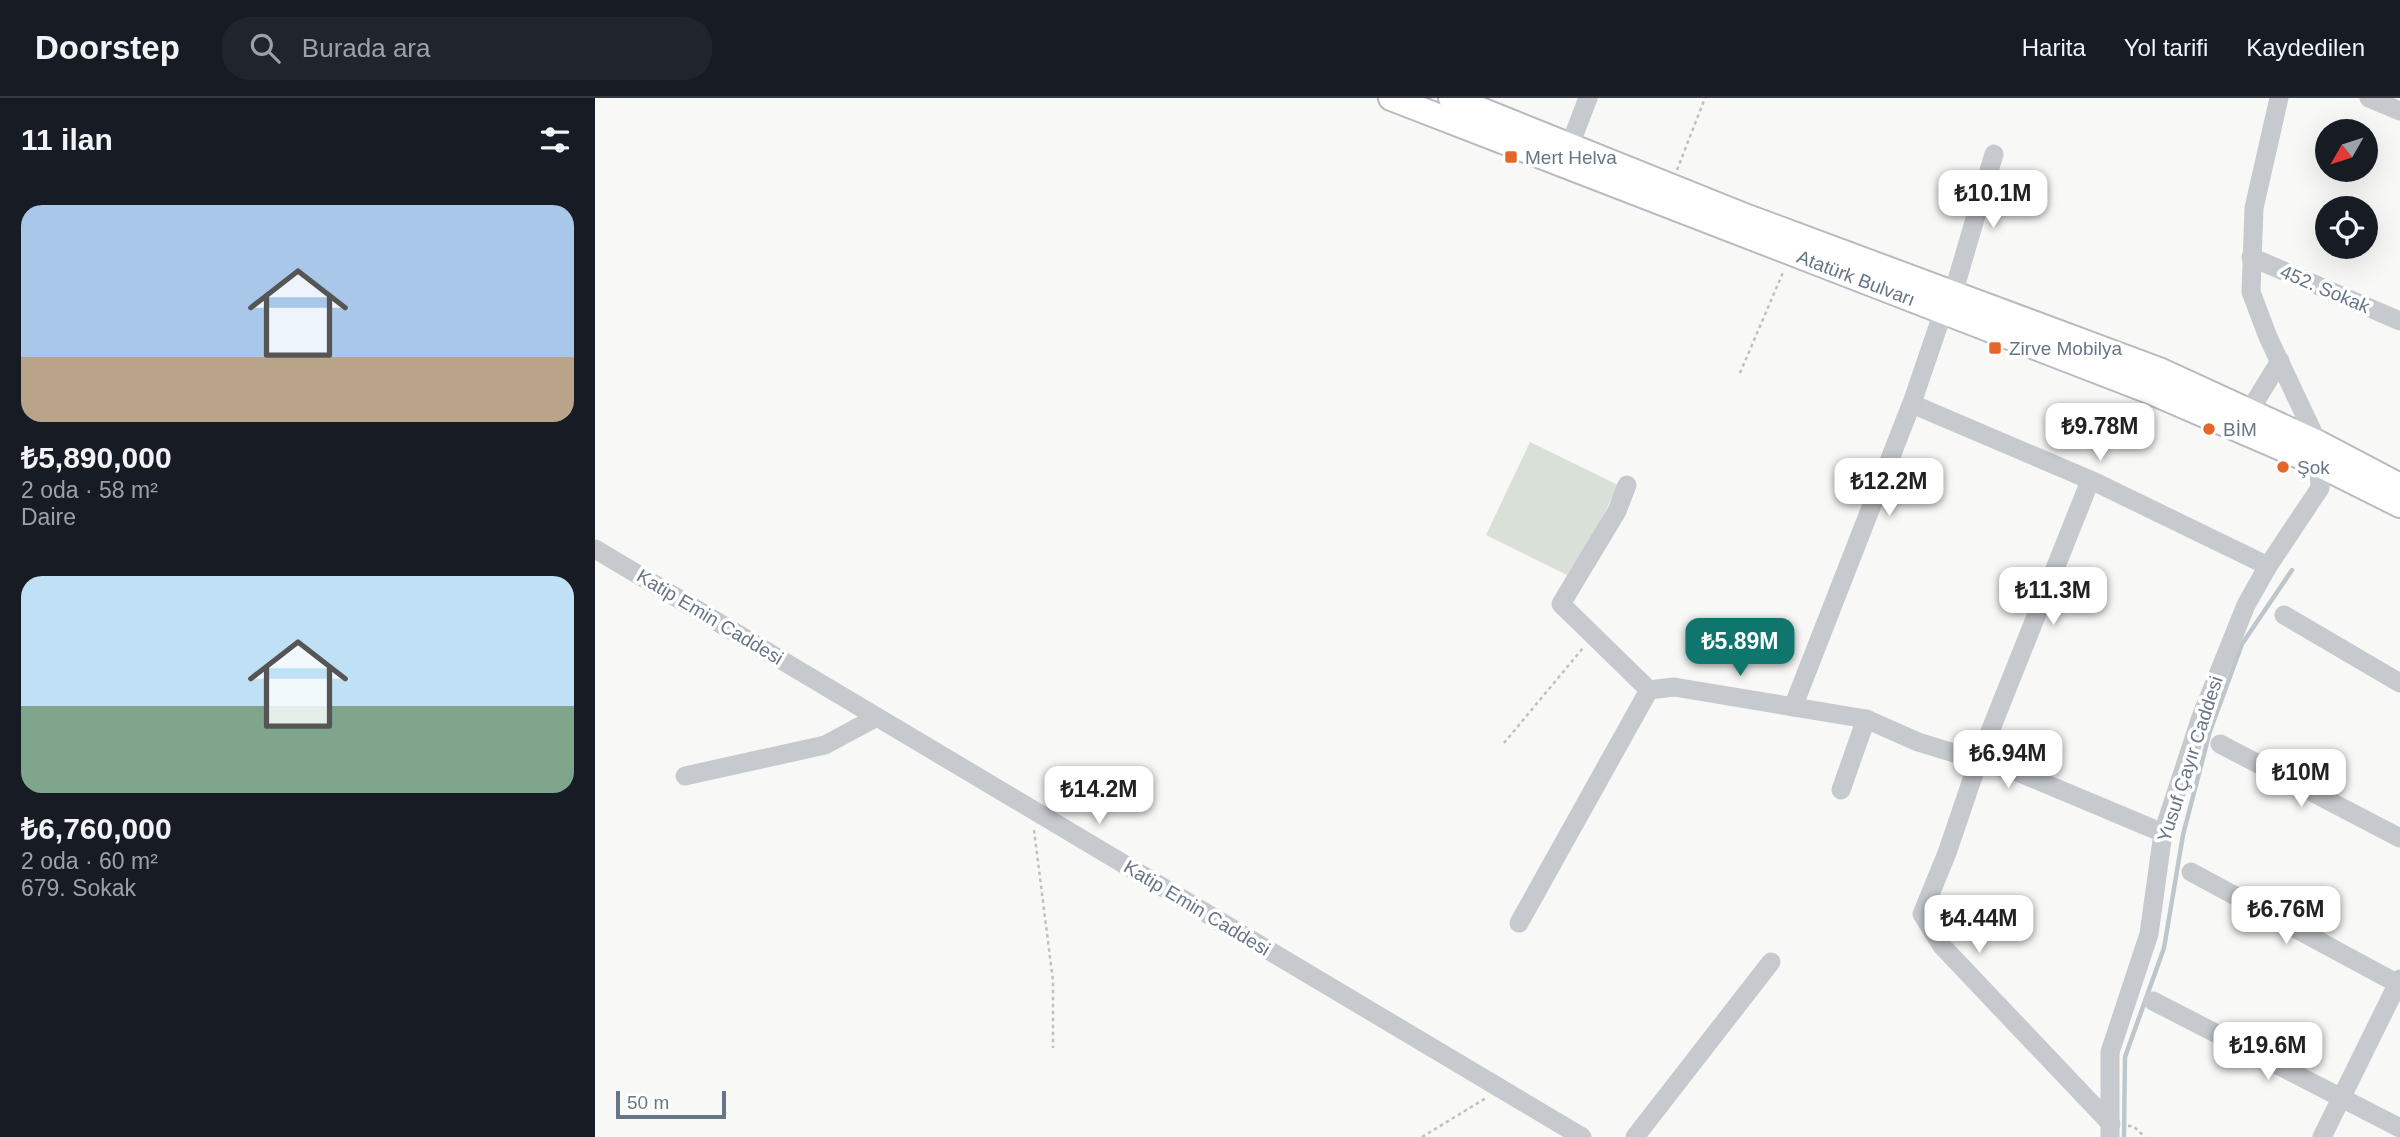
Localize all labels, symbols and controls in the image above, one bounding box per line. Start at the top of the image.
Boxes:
search box [222,17,712,80]
text: Doorstep [35,29,180,66]
icon: search [246,29,284,67]
text: Burada ara [302,33,431,63]
text: Harita [2022,34,2086,61]
text: Yol tarifi [2124,34,2208,61]
text: Kaydedilen [2246,34,2365,61]
north arrow [2315,119,2378,182]
map controls [2315,119,2378,259]
icon: filters [536,121,574,159]
text: 11 ilan [21,123,113,156]
place label: Mert Helva [1525,147,1617,168]
marker: Mert Helva [1503,149,1519,165]
pin: ₺10.1M [1936,170,2050,230]
text: ₺10.1M [1954,180,2032,206]
button: locate [2315,196,2378,259]
street label: Atatürk Bulvarı [1794,246,1918,310]
icon: home [235,250,361,376]
street label: 452. Sokak [2277,261,2373,317]
place label: Zirve Mobilya [2009,338,2122,359]
marker: Zirve Mobilya [1987,340,2003,356]
pin: ₺9.78M [2043,404,2157,463]
text: ₺9.78M [2061,413,2139,439]
place label: BİM [2223,419,2257,440]
marker: BİM [2201,421,2217,437]
text: ₺5,890,000 [21,441,172,474]
place label: Şok [2297,457,2330,478]
pin: ₺12.2M [1832,458,1946,518]
marker: Şok [2275,459,2291,475]
text: ₺12.2M [1850,468,1928,494]
text: 2 oda · 58 m² [21,477,158,503]
text: Daire [21,504,76,530]
street label: Katip Emin Caddesi [633,565,787,669]
pin: ₺11.3M [1996,568,2110,627]
text: ₺11.3M [2015,577,2091,603]
pin: ₺5.89M [1683,618,1797,678]
icon: home [235,621,361,747]
text: ₺5.89M [1701,628,1779,654]
street label: Yusuf Çayır Caddesi [2153,673,2227,845]
pin: ₺6.94M [1951,730,2065,790]
text: ₺6.94M [1969,740,2047,766]
pin: ₺10M [2260,750,2342,809]
text: ₺10M [2272,759,2330,785]
pin: ₺14.2M [1042,766,1156,826]
text: ₺14.2M [1060,776,1138,802]
text: ₺6,760,000 [21,812,172,845]
text: 2 oda · 60 m² [21,848,158,874]
street label: Katip Emin Caddesi [1120,856,1274,960]
text: 679. Sokak [21,875,136,901]
pin: ₺6.76M [2229,886,2343,946]
pin: ₺4.44M [1922,896,2036,955]
text: ₺6.76M [2247,896,2325,922]
text: ₺4.44M [1940,905,2018,931]
pin: ₺19.6M [2211,1023,2325,1082]
text: ₺19.6M [2229,1032,2307,1058]
scale bar [616,1088,726,1120]
text: 50 m [627,1092,669,1113]

